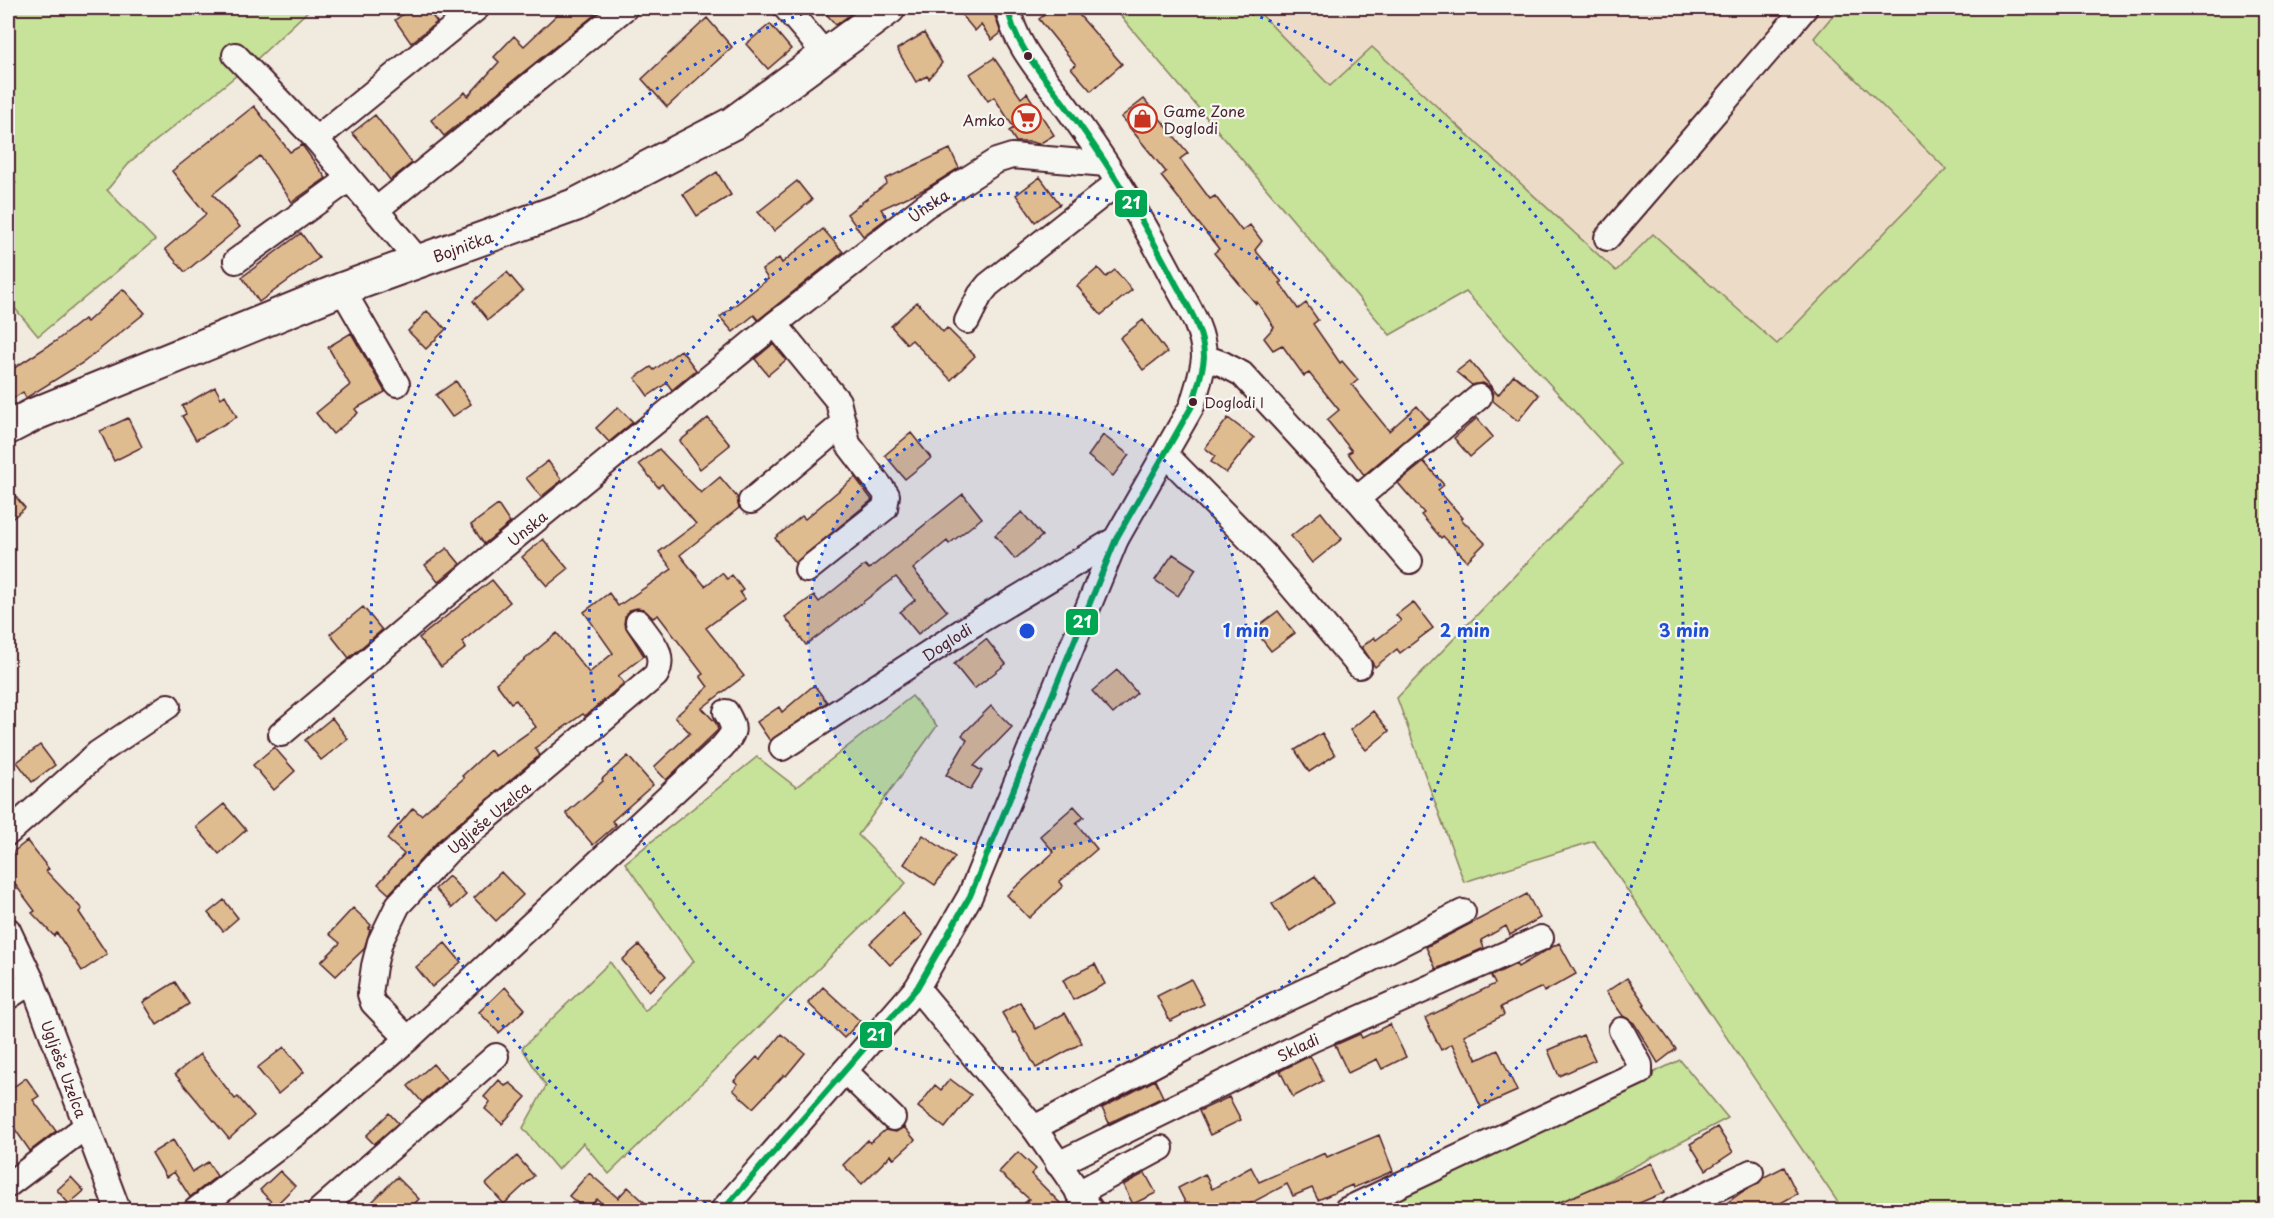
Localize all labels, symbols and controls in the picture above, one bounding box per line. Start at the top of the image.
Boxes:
unlabelled marker [1022,50,1034,62]
place label: Game Zone Doglodi [1163,99,1246,139]
supermarket icon: Amko [1010,103,1042,135]
shop icon: Game Zone Doglodi [1126,103,1158,135]
place label: Amko [963,108,1005,131]
street label: Unska [902,182,954,227]
line badge: 21 [1114,189,1148,218]
text: 21 [1122,190,1141,214]
street label: Bojnička [429,224,496,267]
place label: Doglodi I [1204,392,1264,413]
marker: Doglodi I [1187,396,1199,408]
street label: Unska [502,504,552,551]
line badge: 21 [1065,608,1099,636]
text: 21 [1073,609,1092,633]
text: 1 min [1223,616,1269,643]
text: 2 min [1440,616,1490,643]
text: 3 min [1659,616,1709,643]
street label: Doglodi [917,617,976,666]
centre of rings [1017,621,1037,641]
street label: Uglješe Uzelca [441,775,535,859]
street label: Uglješe Uzelca [36,1017,94,1121]
line badge: 21 [859,1021,893,1049]
text: 21 [867,1022,886,1046]
street label: Skladi [1273,1026,1322,1066]

